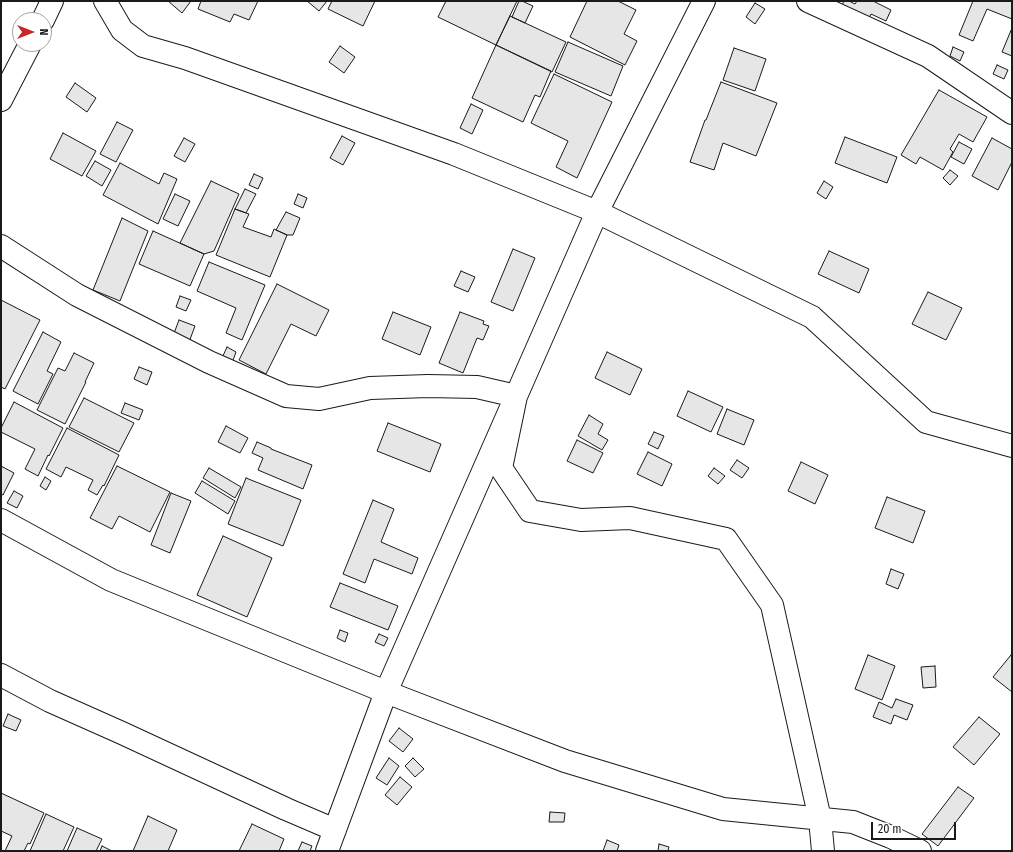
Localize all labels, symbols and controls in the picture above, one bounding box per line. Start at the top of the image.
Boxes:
north arrow [12,12,52,52]
text: N [37,29,50,35]
scale bar [873,814,958,840]
text: 20 m [878,822,902,836]

